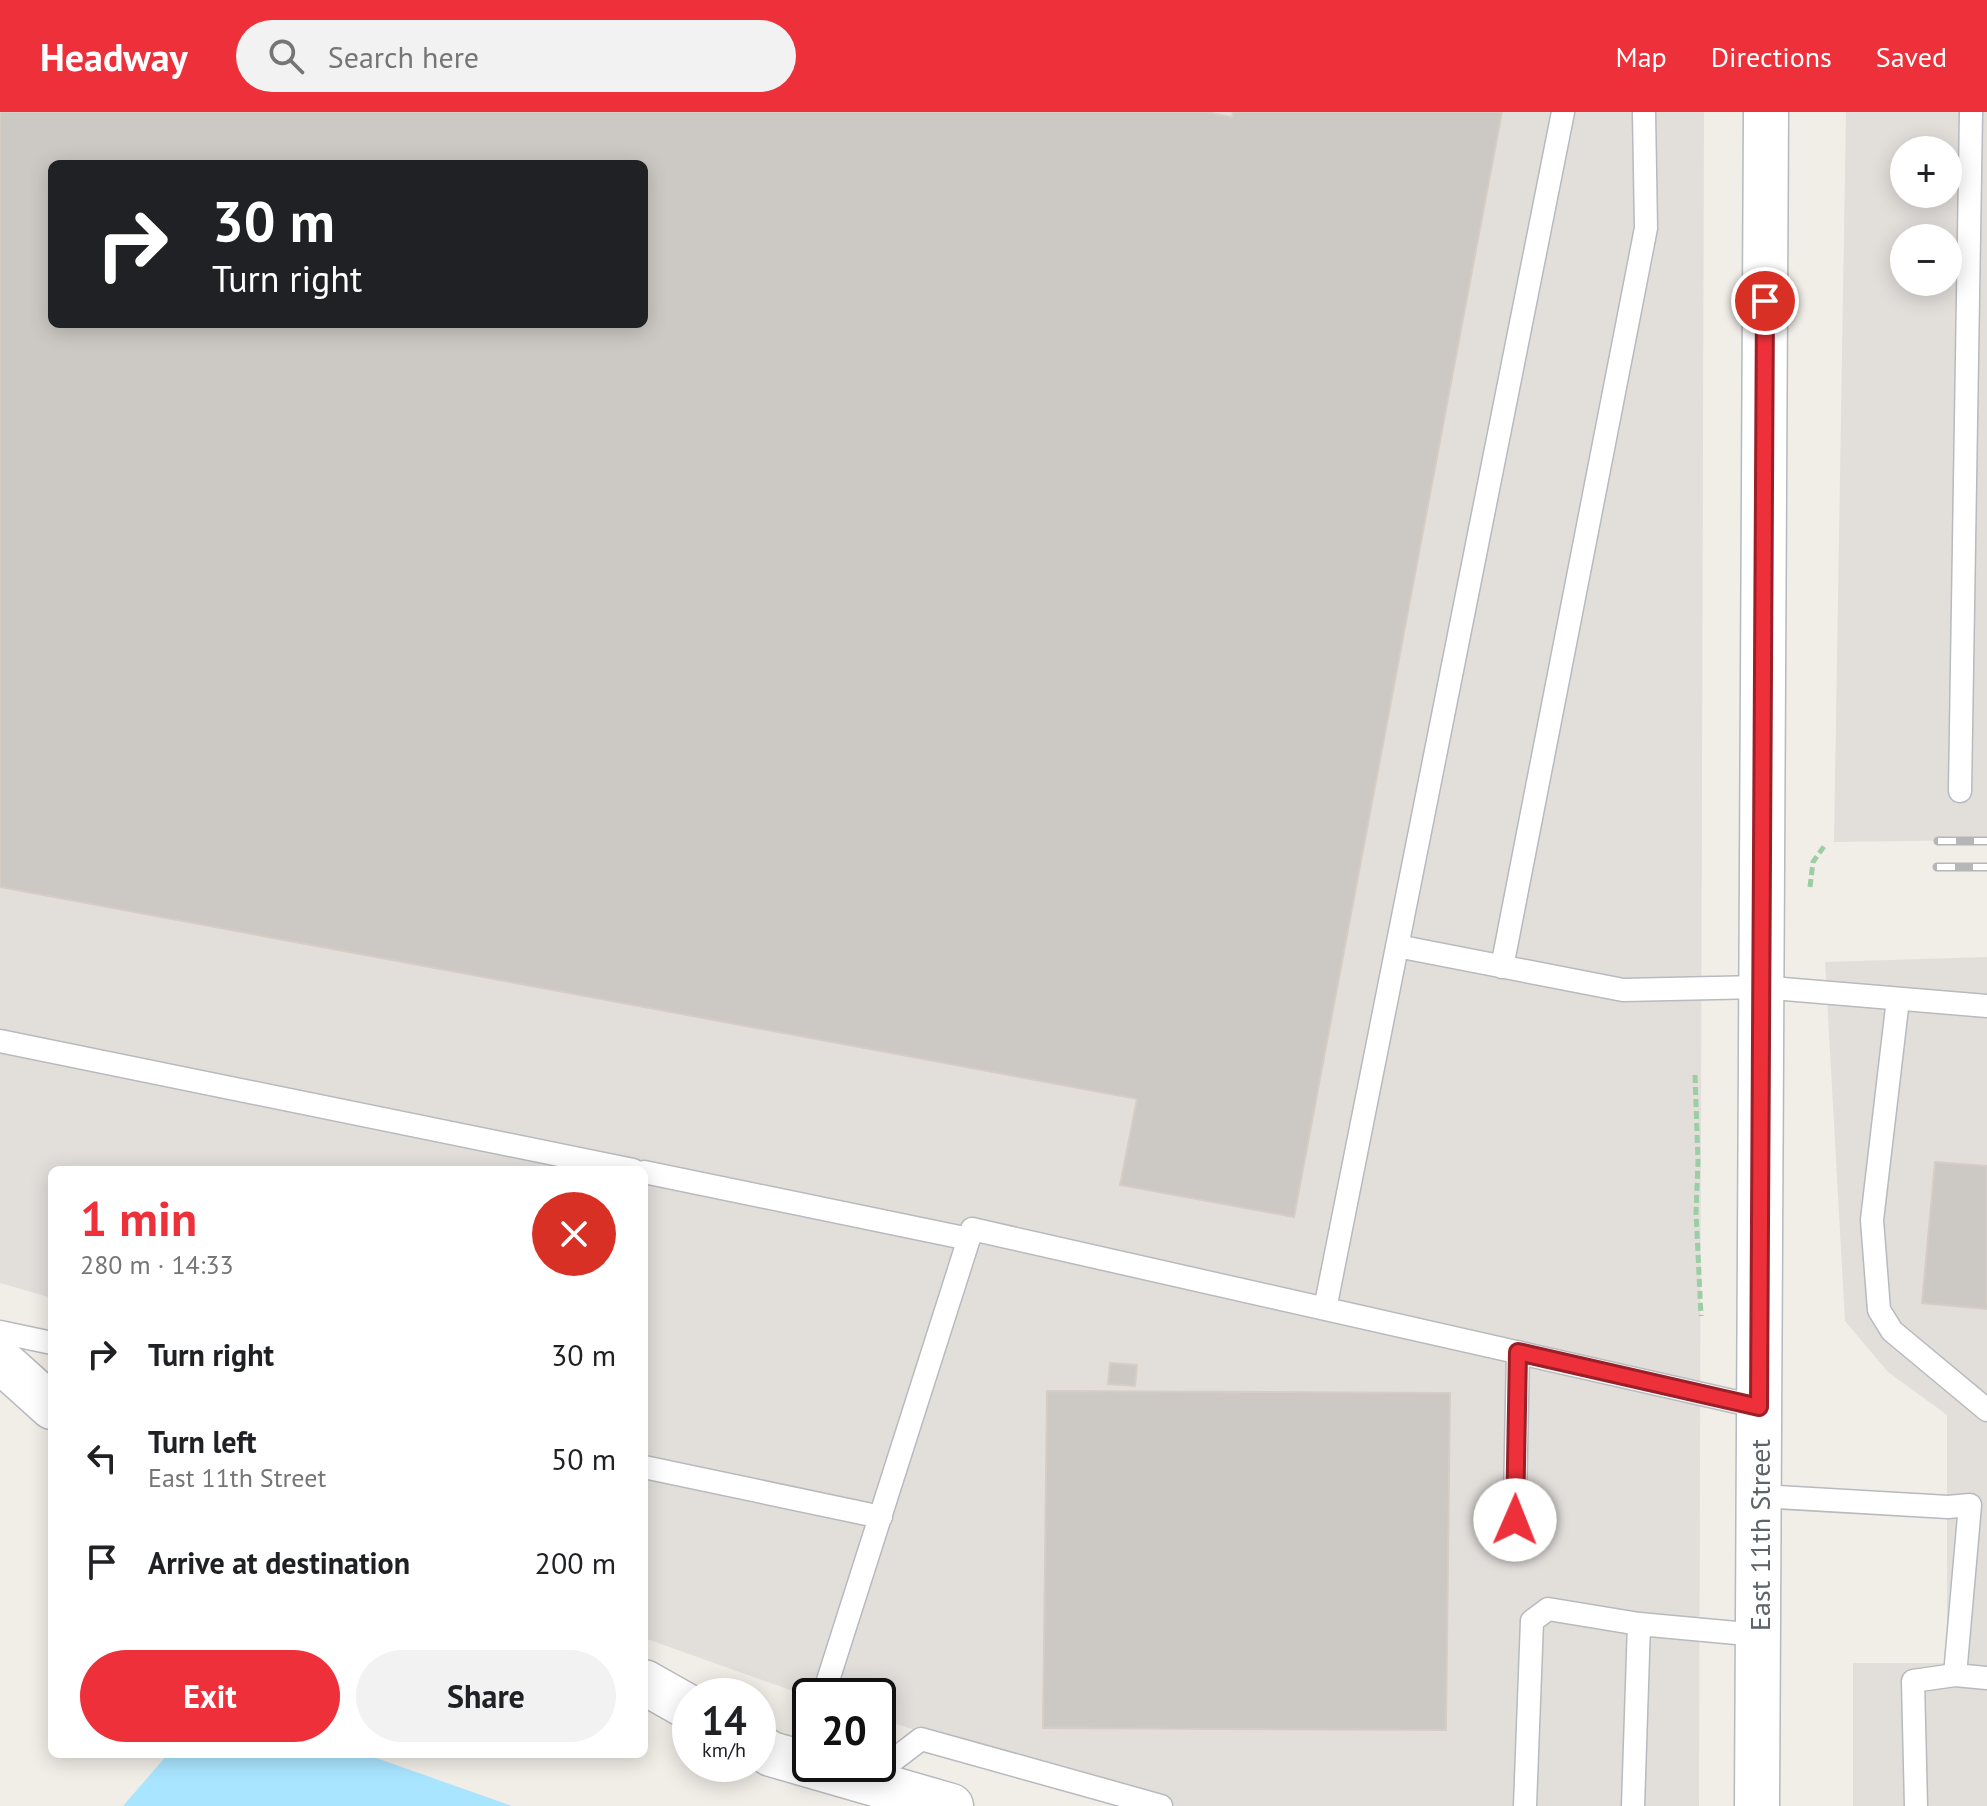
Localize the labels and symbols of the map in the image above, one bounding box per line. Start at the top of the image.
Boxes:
pin [1731,267,1799,335]
street label: East 11th Street [1741,1439,1778,1631]
position arrow [1473,1478,1557,1562]
speed limit sign: 20 [792,1678,896,1782]

